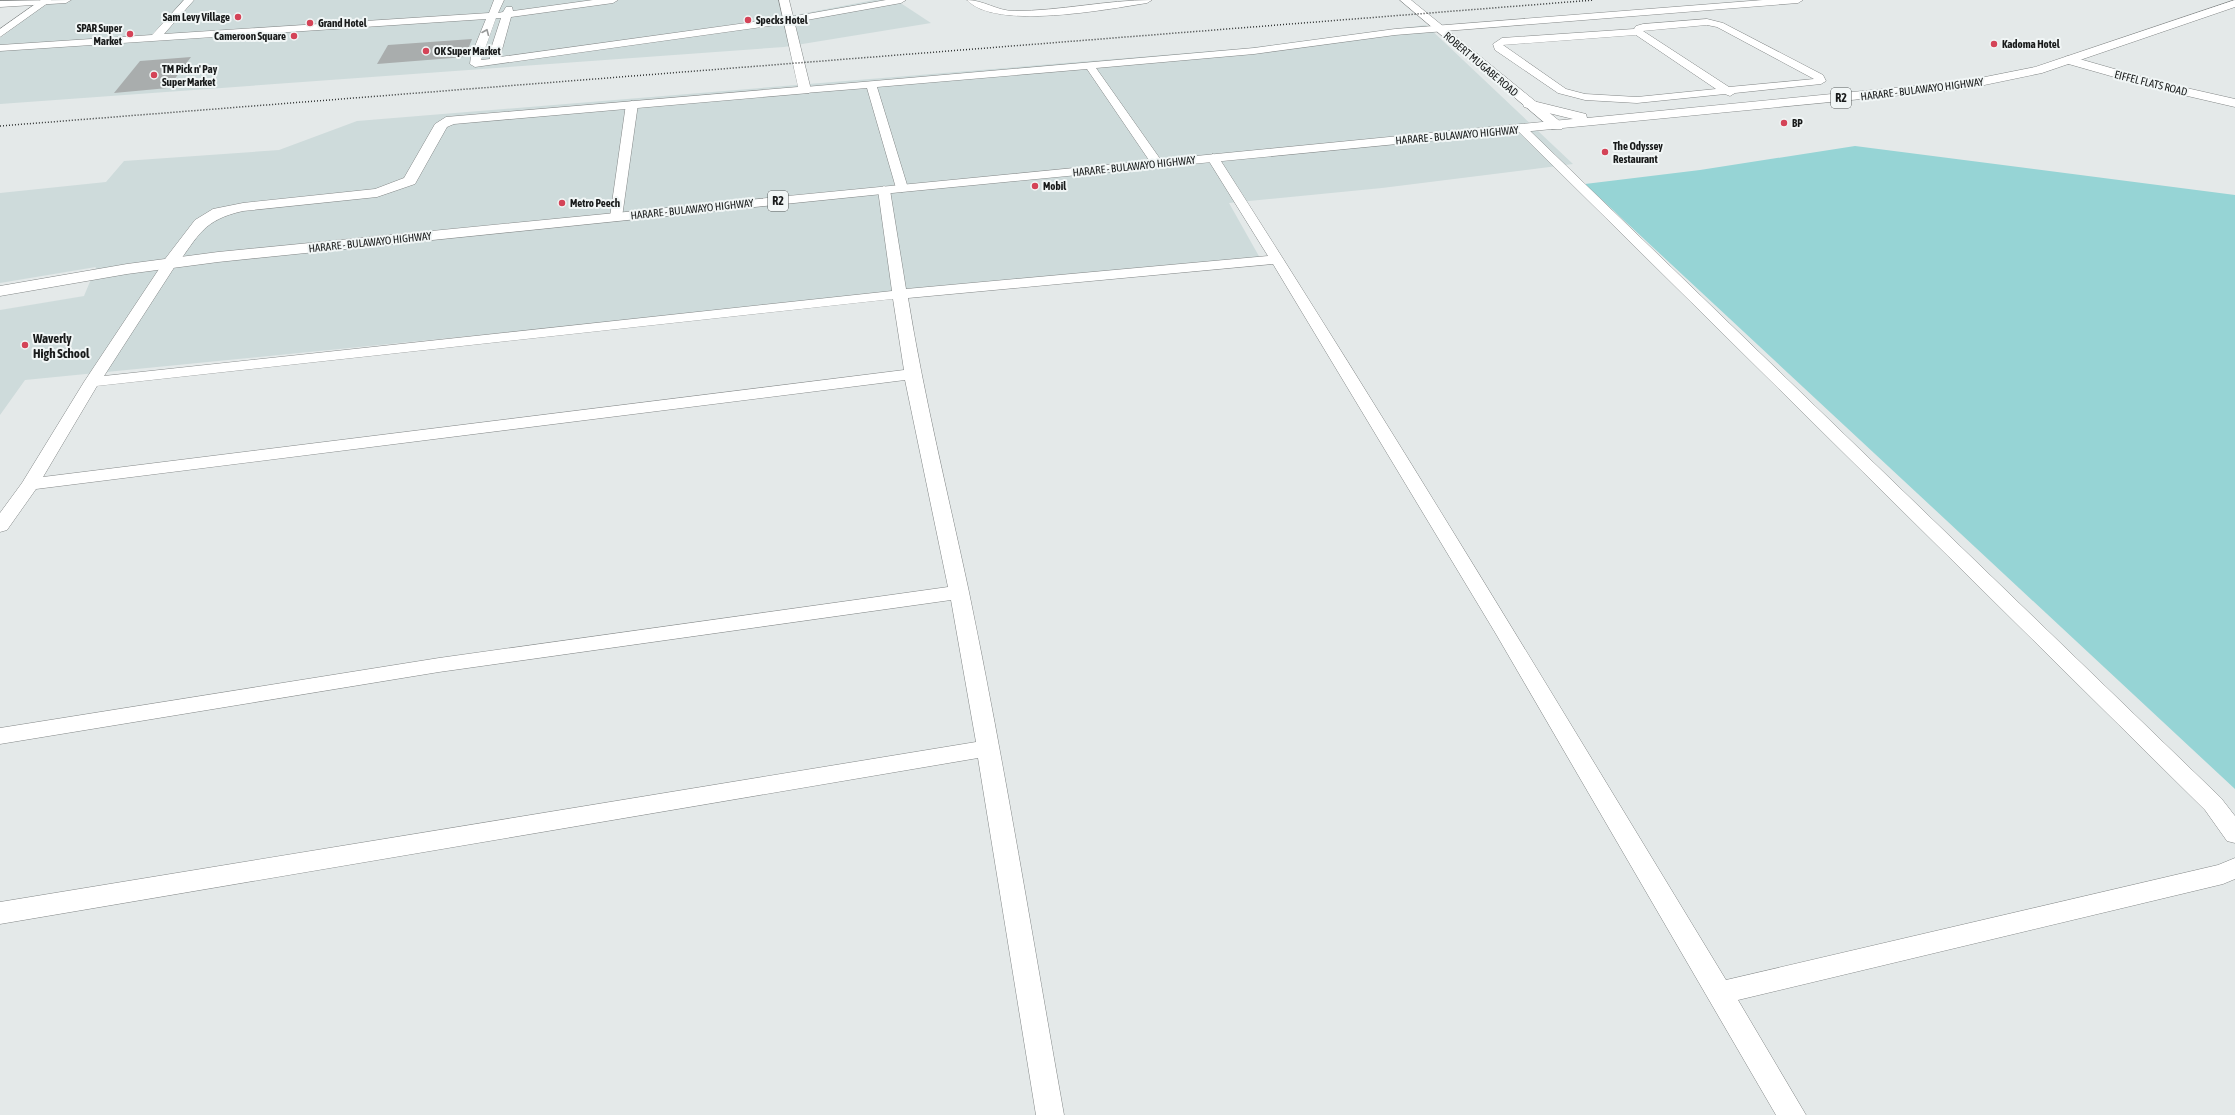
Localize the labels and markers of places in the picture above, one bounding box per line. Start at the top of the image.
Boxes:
place label: Sam Levy Village [163,11,230,23]
marker: Sam Levy Village [233,12,243,22]
place label: Specks Hotel [756,14,809,26]
marker: Specks Hotel [743,15,753,25]
place label: Grand Hotel [318,17,368,29]
marker: Grand Hotel [305,18,315,28]
place label: SPAR Super Market [77,22,123,47]
marker: SPAR Super Market [125,29,135,39]
place label: Cameroon Square [214,30,286,42]
marker: Cameroon Square [289,31,299,41]
place label: Kadoma Hotel [2002,38,2061,50]
marker: Kadoma Hotel [1989,39,1999,49]
place label: OK Super Market [434,45,502,57]
marker: OK Super Market [421,46,431,56]
place label: TM Pick n' Pay Super Market [162,63,218,88]
marker: TM Pick n' Pay Super Market [149,70,159,80]
place label: BP [1792,117,1803,129]
marker: BP [1779,118,1789,128]
place label: The Odyssey Restaurant [1613,140,1663,165]
marker: The Odyssey Restaurant [1600,147,1610,157]
place label: Mobil [1043,180,1067,192]
marker: Mobil [1030,181,1040,191]
place label: Metro Peech [570,197,620,209]
marker: Metro Peech [557,198,567,208]
place label: Waverly High School [32,331,90,361]
marker: Waverly High School [20,340,30,350]

